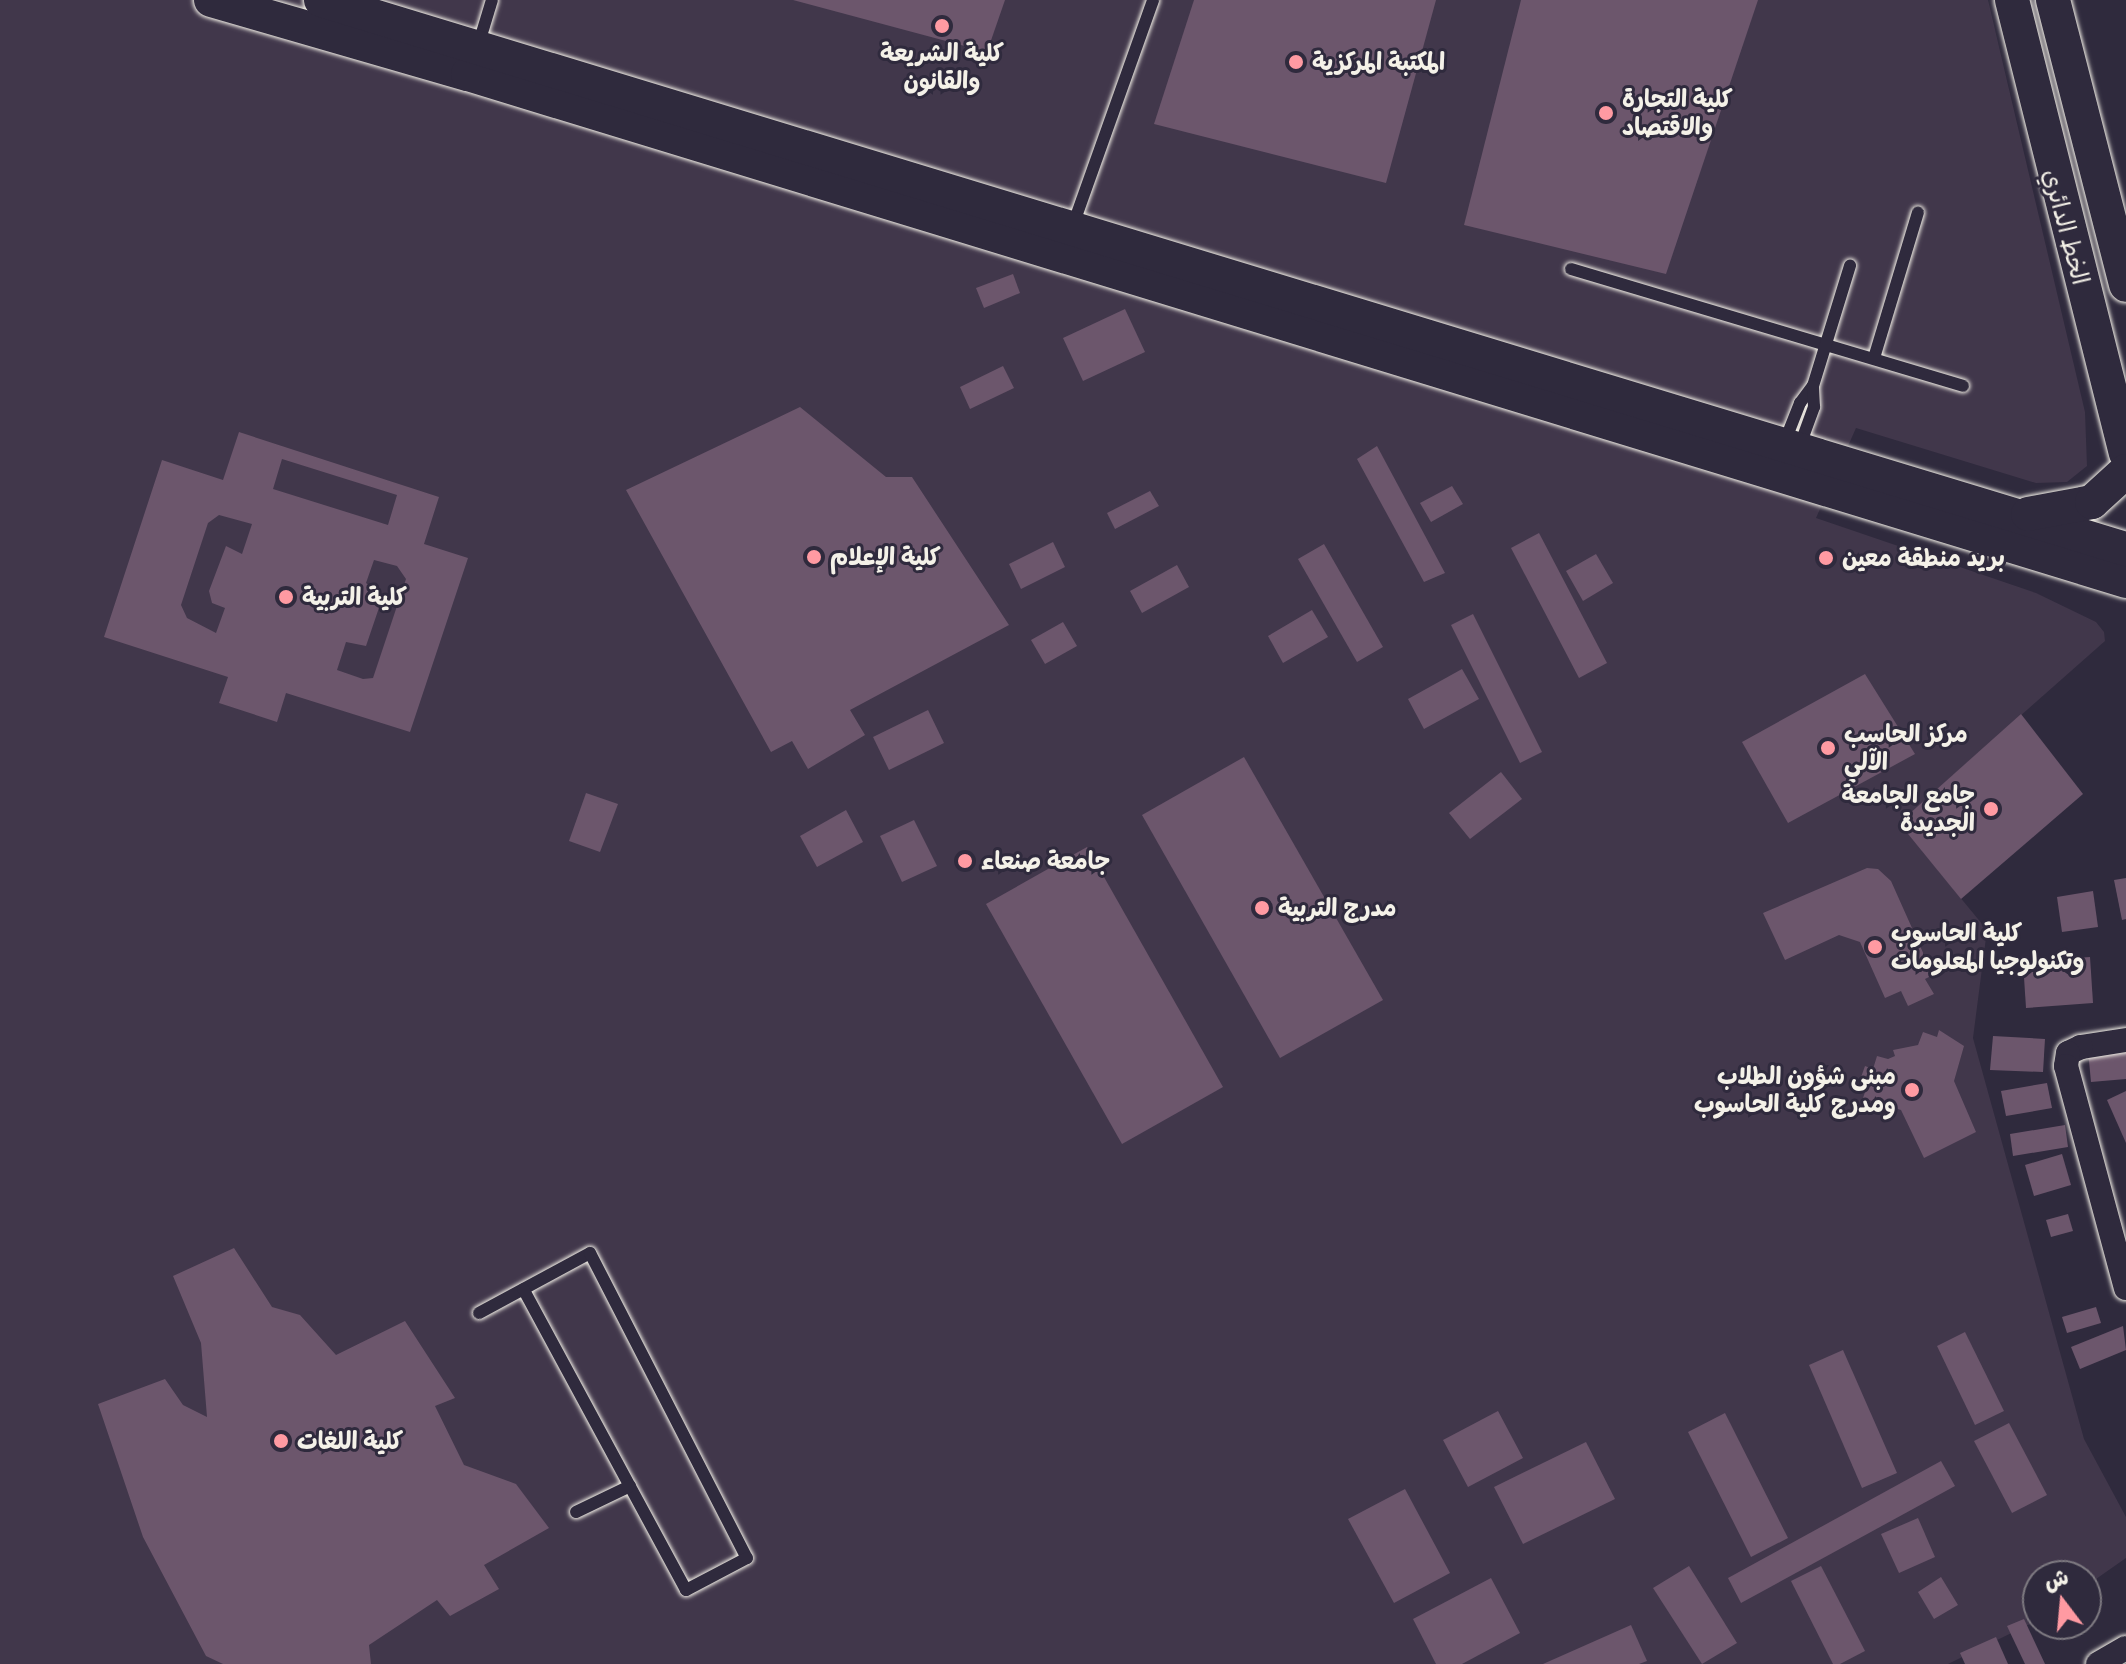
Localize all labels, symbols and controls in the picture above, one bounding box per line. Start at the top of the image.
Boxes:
marker: كلية الشريعة والقانون [933,17,951,35]
place label: كلية الشريعة والقانون [880,39,1004,95]
place label: المكتبة المركزية [1312,48,1445,76]
marker: المكتبة المركزية [1287,53,1305,71]
place label: كلية التجارة والاقتصاد [1622,85,1733,141]
marker: كلية التجارة والاقتصاد [1597,104,1615,122]
street label: الخط الدائري [2037,166,2095,288]
place label: كلية الإعلام [830,543,941,571]
place label: بريد منطقة معين [1842,544,2005,572]
marker: كلية الإعلام [805,548,823,566]
marker: بريد منطقة معين [1817,549,1835,567]
place label: كلية التربية [302,583,407,611]
marker: كلية التربية [277,588,295,606]
place label: مركز الحاسب الآلي [1844,720,1968,776]
marker: مركز الحاسب الآلي [1819,739,1837,757]
place label: جامع الجامعة الجديدة [1841,781,1975,837]
marker: جامع الجامعة الجديدة [1982,800,2000,818]
place label: جامعة صنعاء [981,847,1110,875]
marker: جامعة صنعاء [956,852,974,870]
place label: مدرج التربية [1278,894,1396,922]
marker: مدرج التربية [1253,899,1271,917]
place label: كلية الحاسوب وتكنولوجيا المعلومات [1891,919,2085,975]
marker: كلية الحاسوب وتكنولوجيا المعلومات [1866,938,1884,956]
place label: مبنى شؤون الطلاب ومدرج كلية الحاسوب [1694,1062,1896,1118]
marker: مبنى شؤون الطلاب ومدرج كلية الحاسوب [1903,1081,1921,1099]
place label: كلية اللغات [297,1427,403,1455]
marker: كلية اللغات [272,1432,290,1450]
north arrow [2022,1560,2102,1640]
text: ش [2040,1562,2071,1596]

